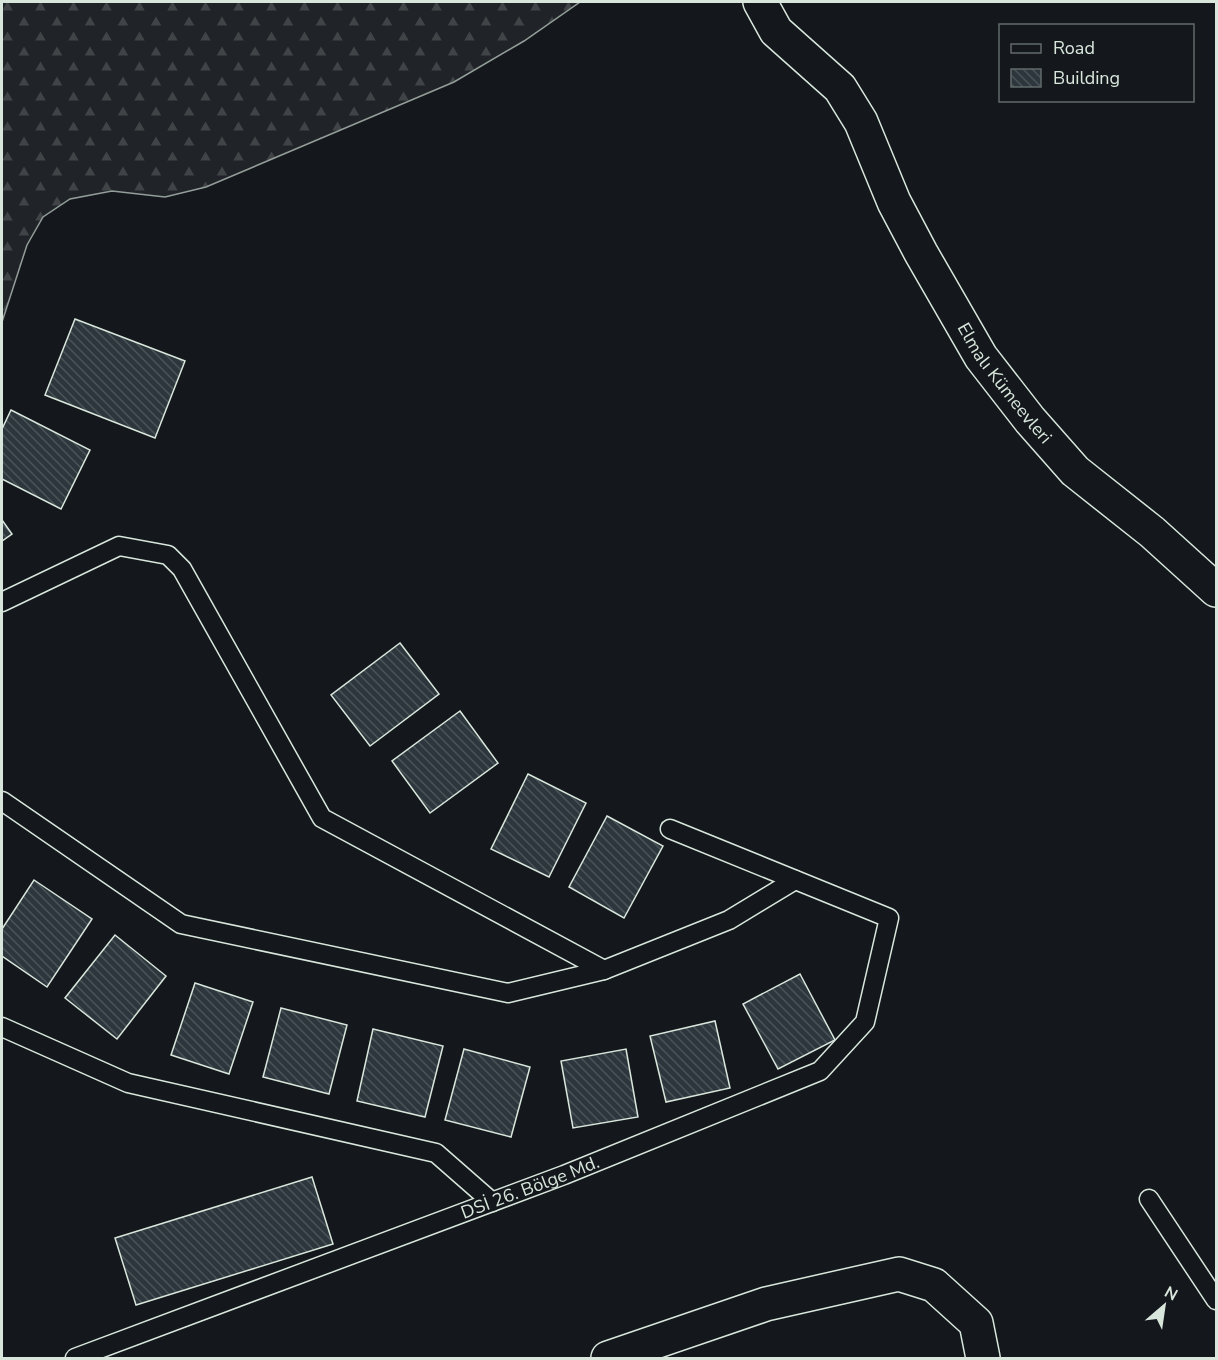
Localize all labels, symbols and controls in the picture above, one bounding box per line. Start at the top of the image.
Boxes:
legend [999,24,1194,102]
text: Road [1053,36,1095,60]
text: Building [1053,66,1120,90]
street label: Elmalı Kümeevleri [952,318,1057,449]
street label: DSİ 26. Bölge Md. [457,1150,603,1225]
north arrow [1134,1276,1194,1336]
text: N [1160,1281,1181,1306]

